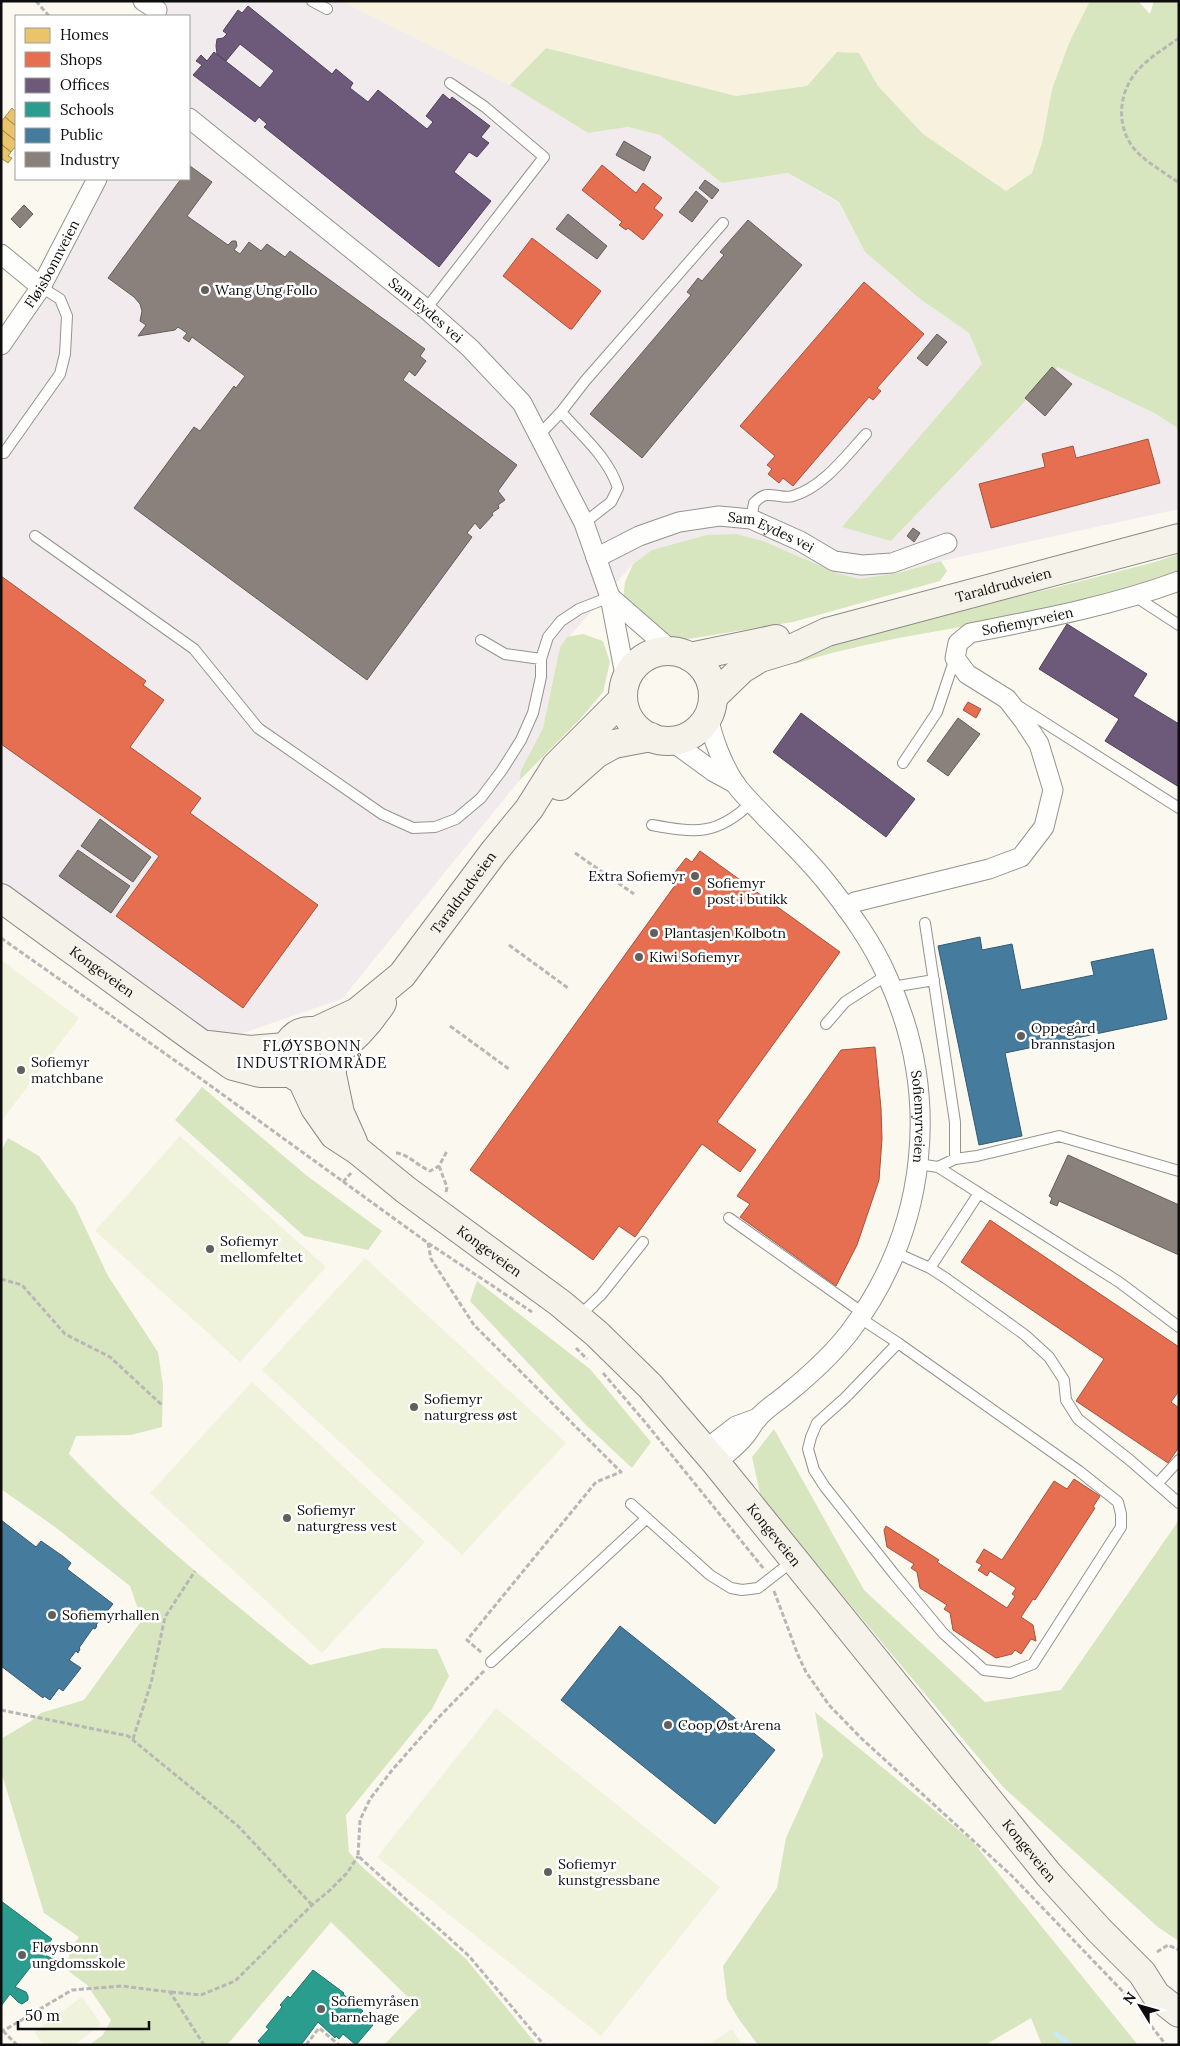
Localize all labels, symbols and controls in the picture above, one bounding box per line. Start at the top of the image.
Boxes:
legend [15,15,190,180]
text: Homes [60,25,109,44]
text: Shops [60,50,102,69]
text: Offices [60,75,110,94]
text: Schools [60,100,114,119]
text: Public [60,125,103,144]
text: Industry [60,150,119,169]
street label: Fløisbonnveien [20,216,84,311]
street label: Sam Eydes vei [385,274,467,347]
place label: Wang Ung Follo [215,281,317,299]
marker: Wang Ung Follo [199,284,211,296]
street label: Sam Eydes vei [727,508,818,556]
street label: Taraldrudveien [953,563,1054,606]
street label: Sofiemyrveien [980,603,1076,639]
street label: Taraldrudveien [427,847,500,938]
place label: Extra Sofiemyr [588,867,685,885]
marker: Extra Sofiemyr [689,870,701,882]
place label: Sofiemyr post i butikk [707,874,788,908]
marker: Sofiemyr post i butikk [691,885,703,897]
place label: Plantasjen Kolbotn [664,924,786,942]
marker: Plantasjen Kolbotn [648,927,660,939]
street label: Kongeveien [66,942,138,1001]
place label: Kiwi Sofiemyr [649,948,740,966]
marker: Kiwi Sofiemyr [633,951,645,963]
place label: Oppegård brannstasjon [1031,1019,1116,1053]
marker: Oppegård brannstasjon [1015,1030,1027,1042]
district label: FLØYSBONN INDUSTRIOMRÅDE [237,1036,387,1072]
place label: Sofiemyr matchbane [31,1053,104,1087]
marker: Sofiemyr matchbane [15,1064,27,1076]
street label: Sofiemyrveien [907,1069,929,1164]
street label: Kongeveien [453,1221,526,1281]
place label: Sofiemyr mellomfeltet [220,1232,303,1266]
marker: Sofiemyr mellomfeltet [204,1243,216,1255]
place label: Sofiemyr naturgress øst [424,1390,518,1424]
marker: Sofiemyr naturgress øst [408,1401,420,1413]
street label: Kongeveien [743,1500,805,1570]
place label: Sofiemyr naturgress vest [297,1501,397,1535]
marker: Sofiemyr naturgress vest [281,1512,293,1524]
place label: Sofiemyrhallen [62,1606,160,1624]
marker: Sofiemyrhallen [46,1609,58,1621]
place label: Coop Øst Arena [678,1716,781,1734]
marker: Coop Øst Arena [662,1719,674,1731]
street label: Kongeveien [998,1815,1060,1886]
place label: Sofiemyr kunstgressbane [558,1855,660,1889]
marker: Sofiemyr kunstgressbane [542,1866,554,1878]
place label: Fløysbonn ungdomsskole [32,1938,126,1972]
marker: Fløysbonn ungdomsskole [16,1949,28,1961]
north arrow [1115,1981,1165,2031]
text: N [1119,1988,1140,2008]
place label: Sofiemyråsen barnehage [331,1992,419,2026]
scale bar [18,1998,149,2030]
marker: Sofiemyråsen barnehage [315,2003,327,2015]
text: 50 m [25,2006,60,2025]

